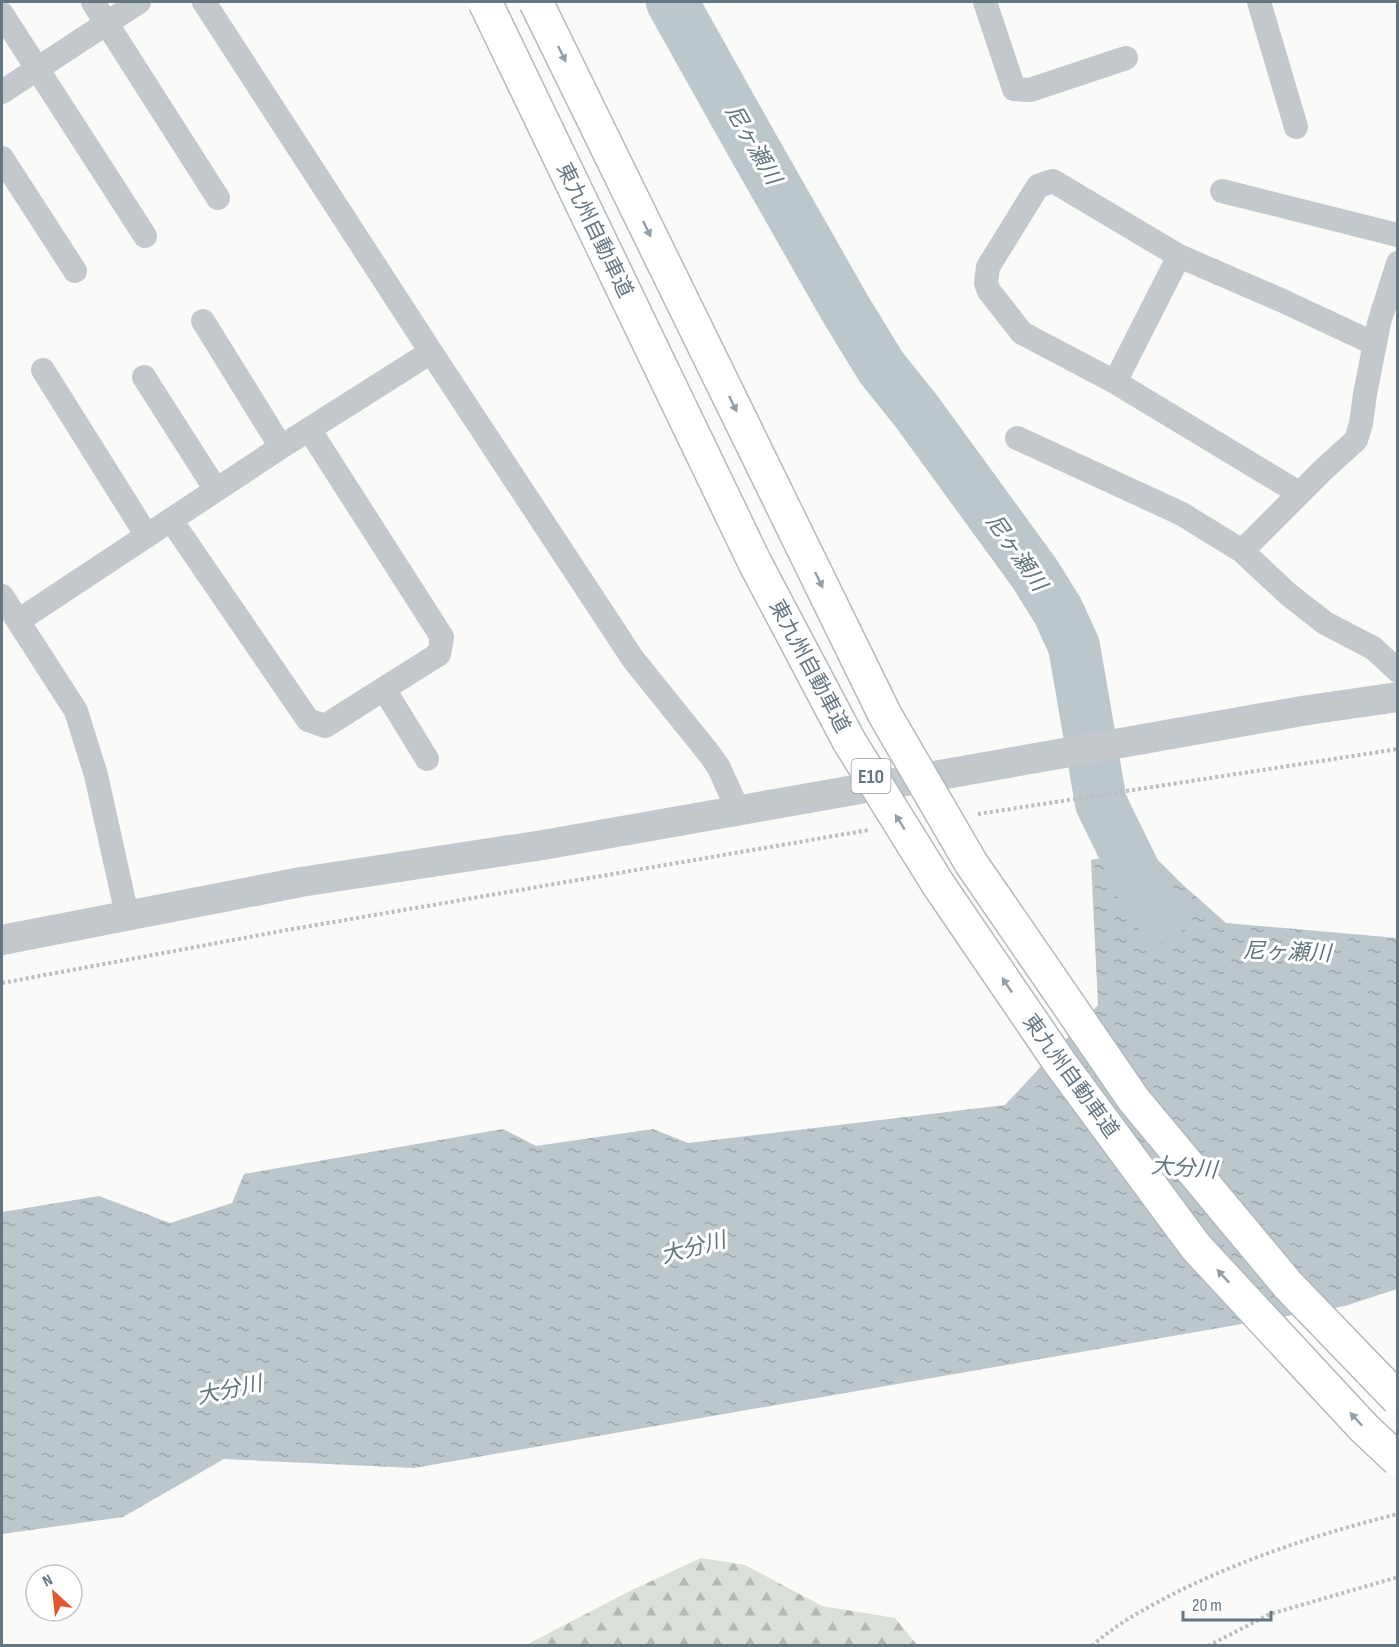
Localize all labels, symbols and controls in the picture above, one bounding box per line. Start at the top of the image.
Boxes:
one-way arrow [556,45,566,63]
water label: 尼ヶ瀬川 [719,100,787,191]
street label: 東九州自動車道 [551,159,638,302]
one-way arrow [643,221,652,238]
one-way arrow [729,396,738,413]
water label: 尼ヶ瀬川 [979,509,1053,598]
one-way arrow [814,571,823,588]
street label: 東九州自動車道 [764,595,855,737]
road number: E10 [852,759,890,793]
one-way arrow [894,814,905,830]
water label: 尼ヶ瀬川 [1242,937,1333,968]
one-way arrow [1001,978,1013,994]
street label: 東九州自動車道 [1017,1009,1124,1143]
water label: 大分川 [1150,1153,1220,1184]
water label: 大分川 [658,1226,731,1270]
one-way arrow [1217,1269,1230,1284]
water label: 大分川 [194,1370,266,1411]
one-way arrow [1349,1412,1363,1427]
north arrow [24,1563,84,1623]
text: N [40,1571,56,1591]
scale bar [1183,1584,1272,1622]
text: 20 m [1192,1595,1222,1616]

